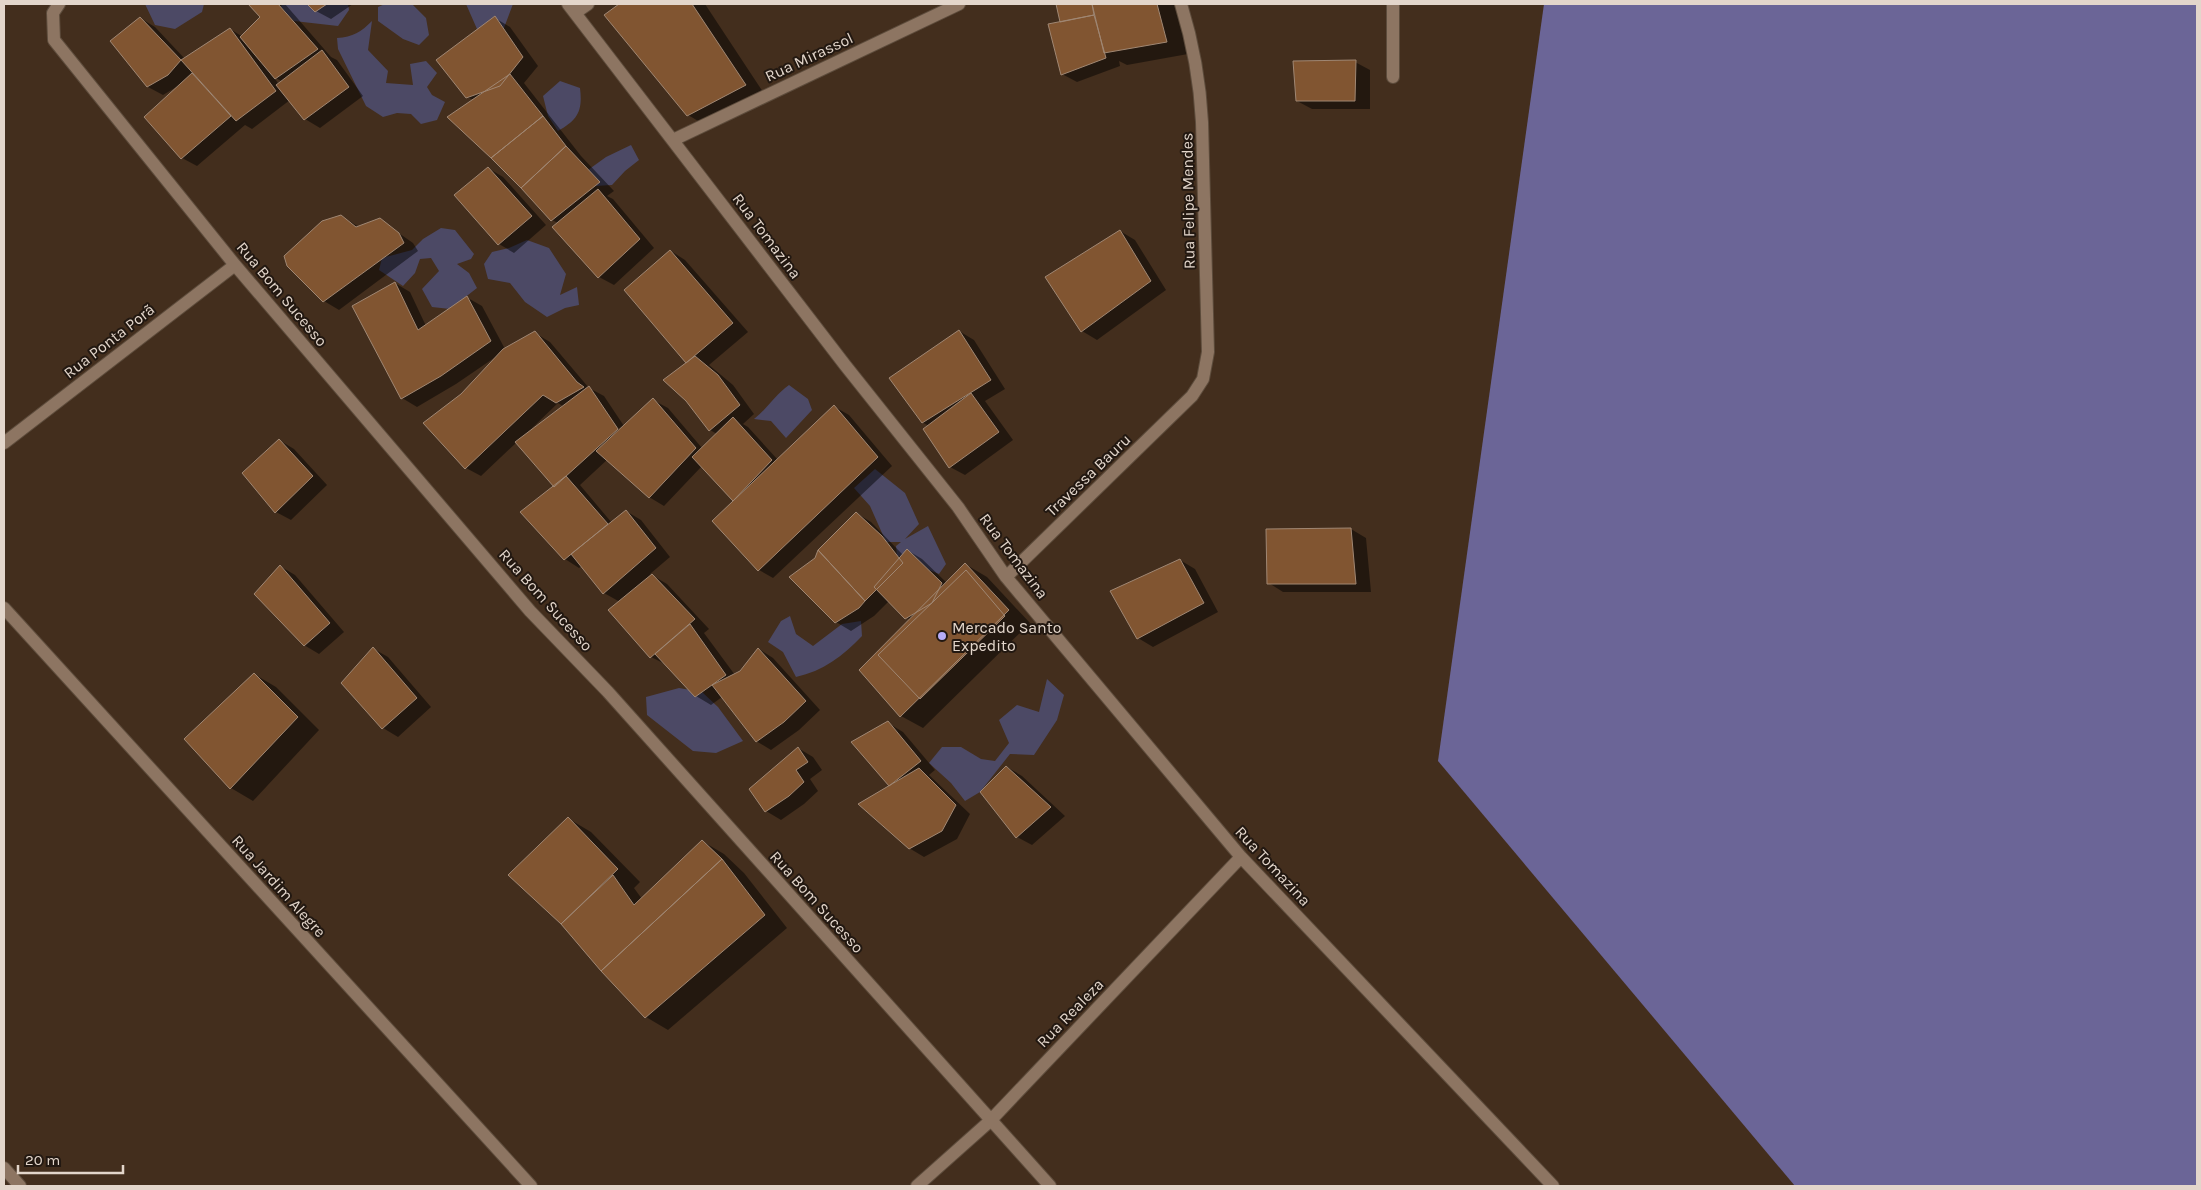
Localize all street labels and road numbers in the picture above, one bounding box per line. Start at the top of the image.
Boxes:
street label: Rua Mirassol [762,28,856,86]
street label: Rua Felipe Mendes [1177,133,1199,269]
street label: Rua Tomazina [729,189,805,283]
street label: Rua Bom Sucesso [233,238,331,350]
street label: Rua Ponta Porã [60,300,158,382]
street label: Travessa Bauru [1041,430,1135,520]
street label: Rua Tomazina [976,509,1052,603]
street label: Rua Bom Sucesso [495,545,597,655]
street label: Rua Tomazina [1231,822,1315,910]
street label: Rua Jardim Alegre [228,831,330,941]
street label: Rua Bom Sucesso [766,847,868,957]
street label: Rua Realeza [1033,975,1107,1051]

